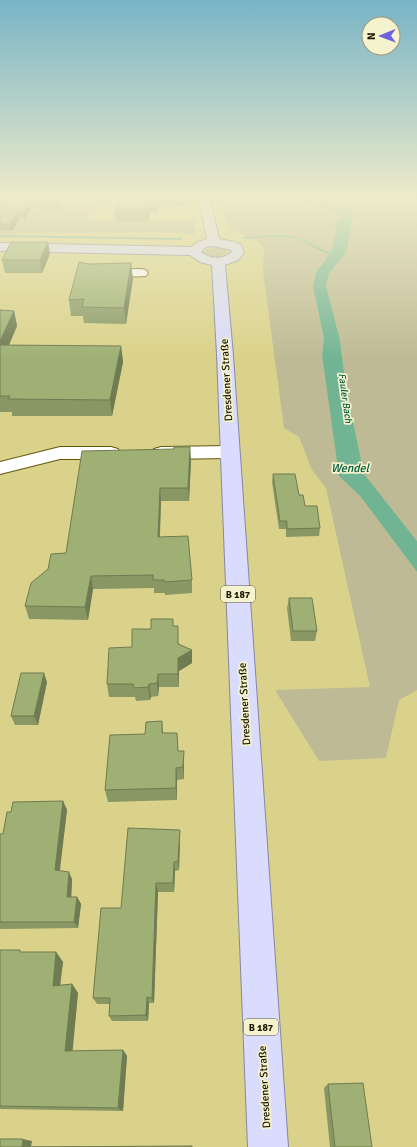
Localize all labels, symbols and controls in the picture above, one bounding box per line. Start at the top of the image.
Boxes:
north arrow [361,16,401,56]
text: N [365,32,378,40]
street label: Dresdener Straße [218,338,235,422]
water label: Fauler Bach [336,372,355,424]
water label: Wendel [331,461,371,476]
road number: B 187 [221,586,255,602]
street label: Dresdener Straße [236,662,253,746]
road number: B 187 [244,1019,278,1035]
street label: Dresdener Straße [256,1045,273,1129]

